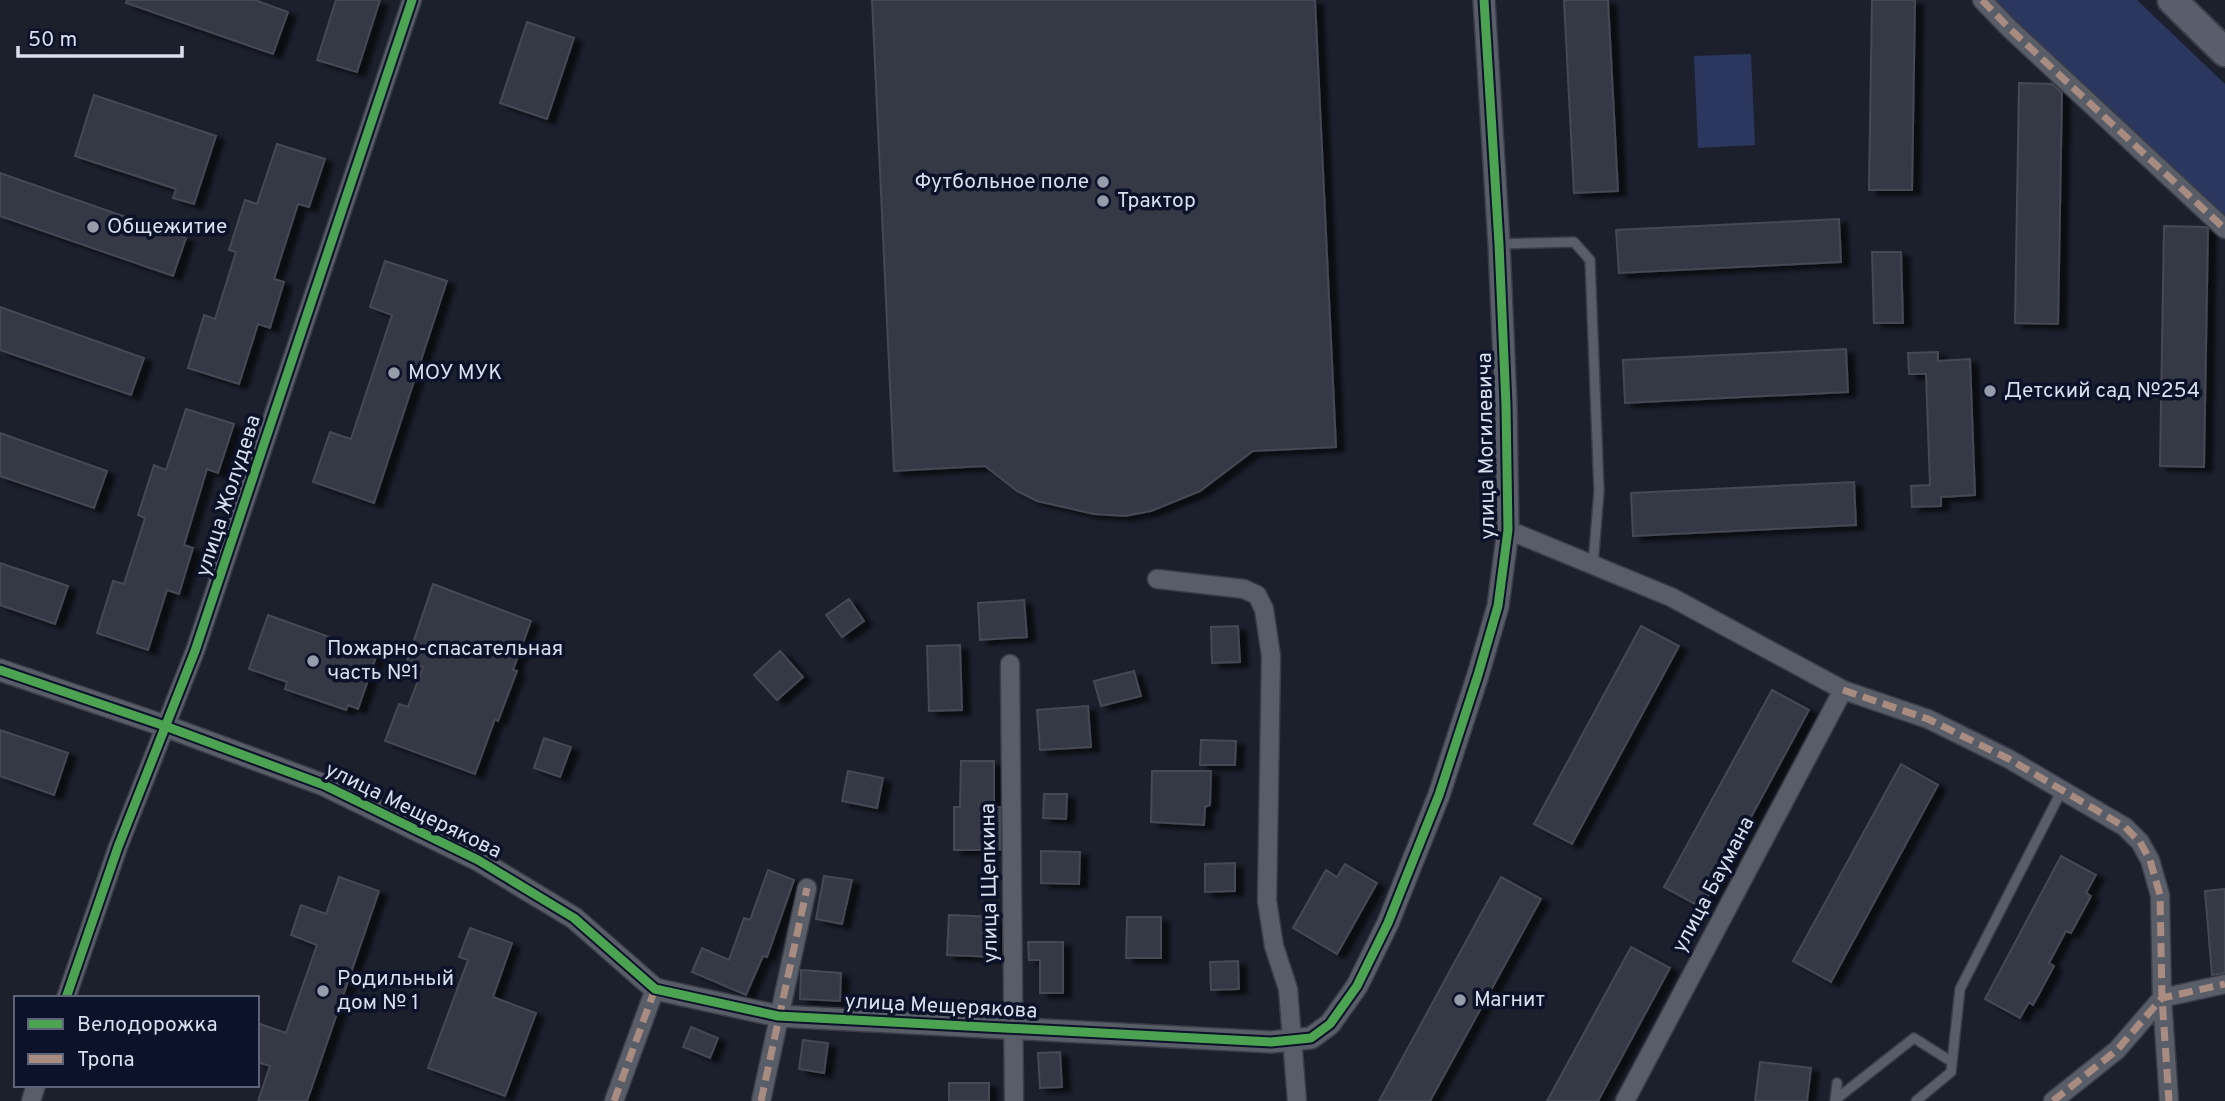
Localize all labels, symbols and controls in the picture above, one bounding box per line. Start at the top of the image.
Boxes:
scale bar [18,14,182,58]
text: 50 m [28,27,77,54]
place label: Футбольное поле [915,169,1089,196]
marker: Футбольное поле [1095,174,1111,190]
place label: Трактор [1117,188,1196,215]
marker: Трактор [1095,193,1111,209]
place label: Общежитие [107,214,227,241]
marker: Общежитие [85,219,101,235]
street label: улица Могилевича [1472,352,1502,540]
place label: МОУ МУК [408,360,502,387]
marker: МОУ МУК [386,365,402,381]
place label: Детский сад №254 [2004,378,2200,405]
marker: Детский сад №254 [1982,383,1998,399]
street label: улица Жолудева [190,412,268,580]
place label: Пожарно-спасательная часть №1 [327,636,563,687]
marker: Пожарно-спасательная часть №1 [305,653,321,669]
street label: улица Мещерякова [320,757,506,865]
street label: улица Щепкина [975,803,1005,963]
street label: улица Баумана [1667,812,1761,958]
place label: Родильный дом № 1 [337,966,454,1017]
marker: Родильный дом № 1 [315,983,331,999]
place label: Магнит [1474,987,1545,1014]
street label: улица Мещерякова [844,988,1038,1026]
marker: Магнит [1452,992,1468,1008]
legend [14,996,259,1087]
text: Велодорожка [77,1012,217,1039]
text: Тропа [77,1047,135,1074]

